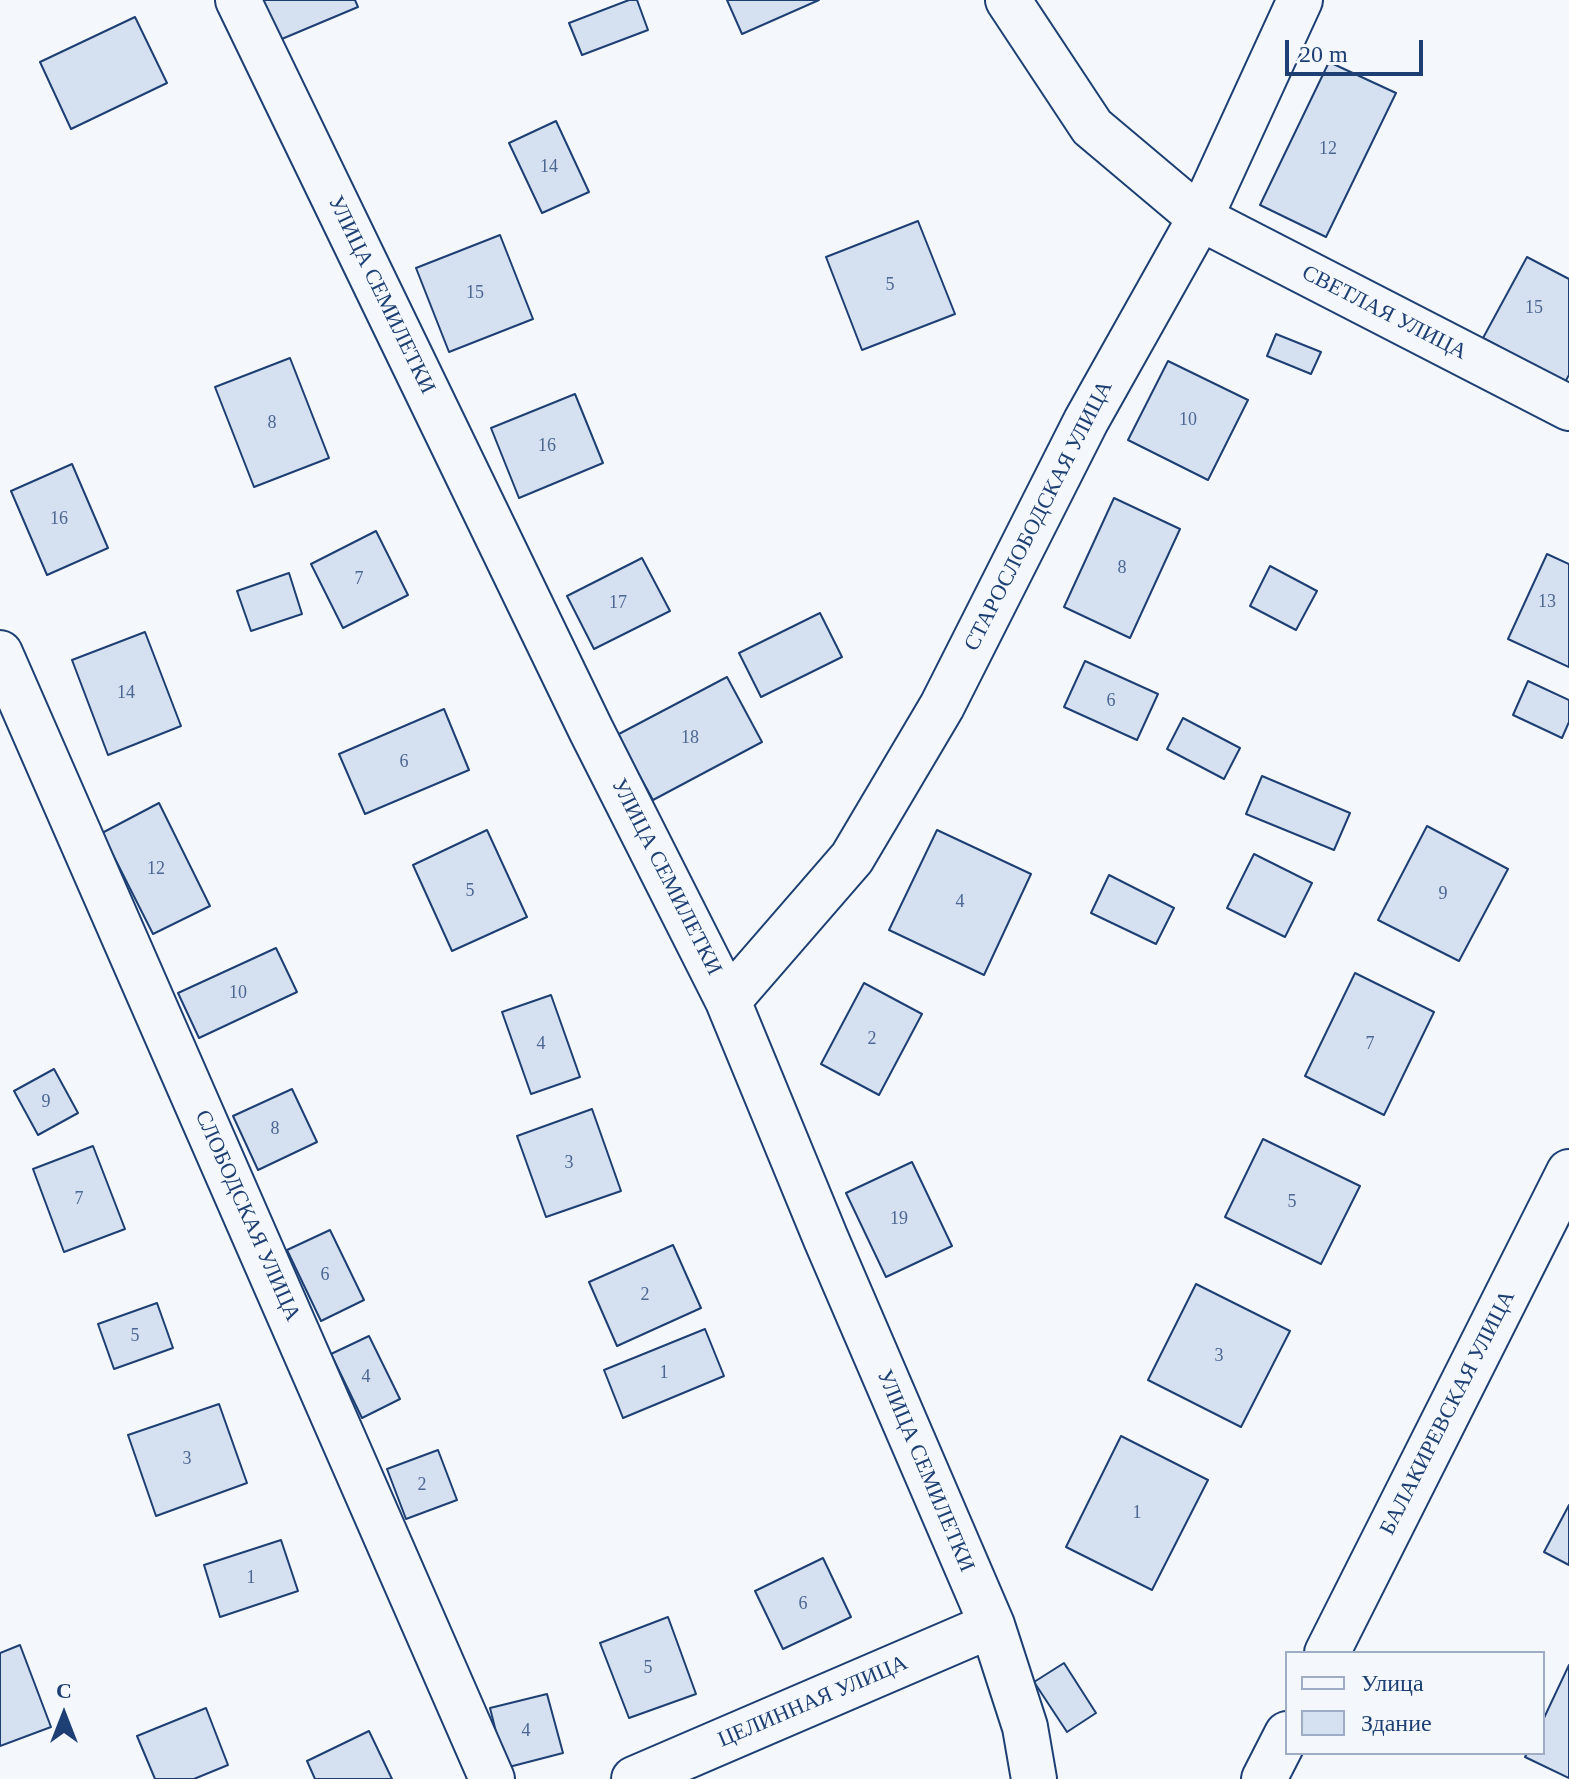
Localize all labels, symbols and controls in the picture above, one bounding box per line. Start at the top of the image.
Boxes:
scale bar [1289,24,1427,74]
text: 20 m [1299,41,1348,67]
house number: 12 [1319,138,1337,160]
house number: 14 [540,156,558,178]
street label: УЛИЦА СЕМИЛЕТКИ [322,192,440,398]
street label: СВЕТЛАЯ УЛИЦА [1297,260,1471,366]
house number: 5 [886,274,894,296]
house number: 15 [466,282,484,304]
house number: 15 [1525,297,1543,319]
street label: СТАРОСЛОБОДСКАЯ УЛИЦА [959,376,1119,656]
house number: 10 [1179,409,1197,431]
house number: 8 [268,412,276,434]
house number: 16 [538,435,556,457]
house number: 16 [50,508,68,530]
house number: 8 [1118,557,1126,579]
house number: 7 [354,568,364,590]
house number: 13 [1538,591,1556,613]
house number: 17 [609,592,627,614]
house number: 14 [117,682,135,704]
house number: 6 [1106,690,1116,712]
house number: 18 [681,727,699,749]
house number: 6 [400,751,408,773]
street label: УЛИЦА СЕМИЛЕТКИ [605,774,727,980]
house number: 12 [147,858,165,880]
house number: 5 [466,880,474,902]
house number: 9 [1438,883,1448,905]
house number: 4 [956,891,964,913]
house number: 10 [229,982,247,1004]
house number: 2 [868,1028,876,1050]
house number: 4 [536,1033,546,1055]
house number: 7 [1366,1033,1374,1055]
house number: 9 [42,1091,50,1113]
street label: СЛОБОДСКАЯ УЛИЦА [189,1106,305,1326]
house number: 8 [270,1118,280,1140]
house number: 3 [564,1152,574,1174]
house number: 7 [74,1188,84,1210]
house number: 5 [1288,1191,1296,1213]
house number: 19 [890,1208,908,1230]
house number: 6 [320,1264,330,1286]
house number: 2 [640,1284,650,1306]
street label: БАЛАКИРЕВСКАЯ УЛИЦА [1375,1286,1521,1540]
house number: 5 [130,1325,140,1347]
house number: 3 [1214,1345,1224,1367]
house number: 1 [660,1362,668,1384]
house number: 4 [362,1366,370,1388]
street label: УЛИЦА СЕМИЛЕТКИ [870,1366,980,1576]
house number: 3 [182,1448,192,1470]
house number: 2 [418,1474,426,1496]
house number: 1 [1132,1502,1142,1524]
house number: 1 [246,1567,256,1589]
house number: 6 [798,1593,808,1615]
street label: ЦЕЛИННАЯ УЛИЦА [714,1650,912,1754]
legend [1285,1651,1545,1755]
house number: 5 [644,1657,652,1679]
text: Улица [1361,1670,1424,1696]
north arrow [24,1675,104,1755]
text: С [56,1678,72,1703]
text: Здание [1361,1710,1432,1736]
house number: 4 [522,1720,530,1742]

